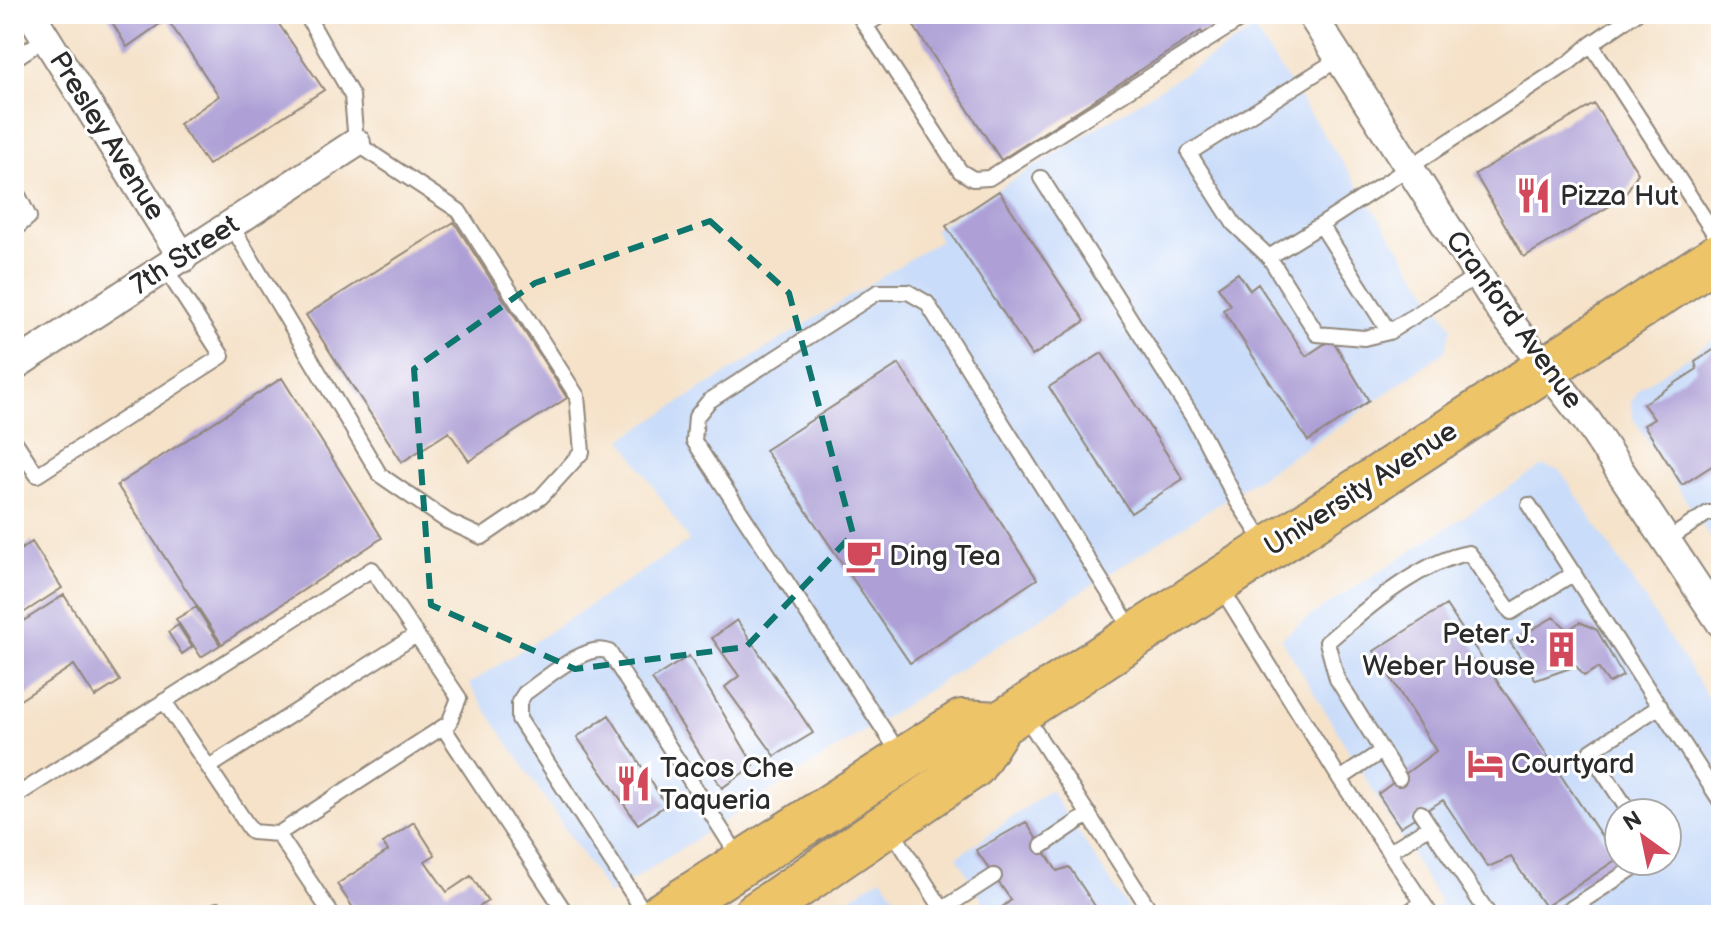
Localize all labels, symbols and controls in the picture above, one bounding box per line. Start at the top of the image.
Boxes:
street label: Presley Avenue [42,46,172,226]
restaurant icon: Pizza Hut [1515,177,1553,215]
place label: Pizza Hut [1560,180,1679,213]
street label: 7th Street [125,208,245,302]
street label: Cranford Avenue [1438,225,1590,415]
street label: University Avenue [1258,414,1464,564]
cafe icon: Ding Tea [844,537,882,575]
place label: Ding Tea [889,540,1001,573]
place label: Peter J. Weber House [1362,618,1535,683]
building icon: Peter J. Weber House [1542,631,1580,669]
hotel icon: Courtyard [1466,745,1504,783]
place label: Courtyard [1511,748,1634,781]
place label: Tacos Che Taqueria [660,752,794,817]
restaurant icon: Tacos Che Taqueria [615,765,653,803]
north arrow [1603,797,1683,877]
text: N [1619,806,1647,837]

